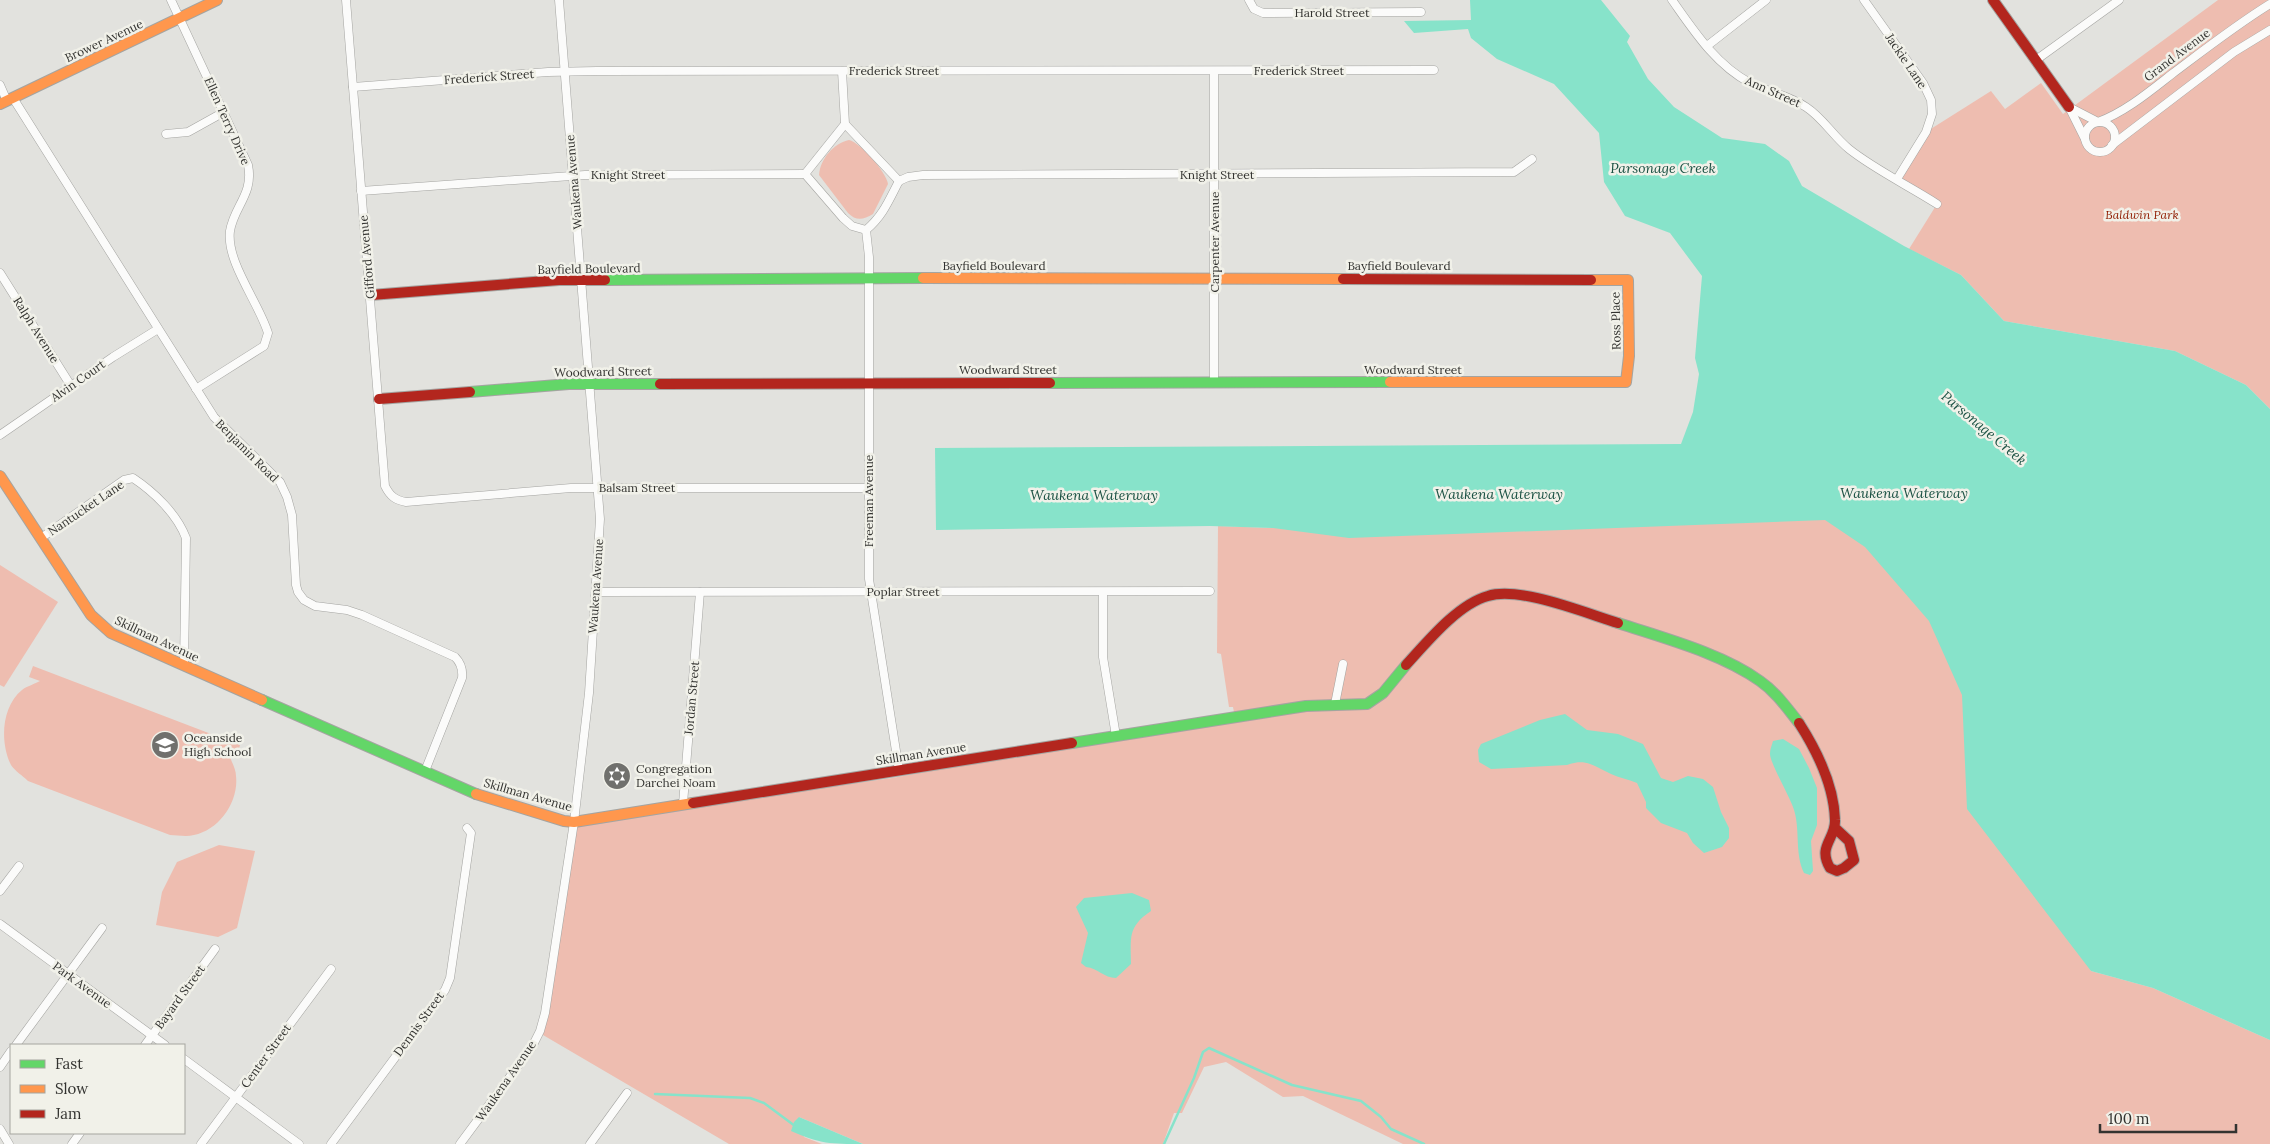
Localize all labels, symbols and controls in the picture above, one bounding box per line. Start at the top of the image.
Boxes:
street label: Harold Street [1294,5,1370,20]
street label: Brower Avenue [62,16,146,65]
street label: Grand Avenue [2141,25,2213,84]
street label: Jackie Lane [1882,29,1931,92]
street label: Frederick Street [849,63,939,78]
street label: Frederick Street [1254,63,1344,78]
street label: Frederick Street [443,66,535,87]
street label: Ann Street [1742,72,1804,111]
street label: Ellen Terry Drive [201,75,254,168]
street label: Waukena Avenue [562,134,585,230]
water label: Parsonage Creek [1610,159,1716,177]
street label: Knight Street [591,167,666,182]
street label: Knight Street [1180,167,1255,182]
street label: Carpenter Avenue [1207,191,1222,292]
park label: Baldwin Park [2105,207,2179,222]
street label: Gifford Avenue [355,214,378,299]
street label: Bayfield Boulevard [942,258,1046,273]
street label: Bayfield Boulevard [1347,258,1451,273]
street label: Bayfield Boulevard [537,260,641,277]
street label: Ross Place [1607,291,1624,350]
street label: Ralph Avenue [10,294,63,366]
street label: Alvin Court [47,356,108,405]
street label: Woodward Street [959,362,1057,377]
street label: Woodward Street [1364,362,1462,377]
street label: Woodward Street [554,363,652,380]
water label: Parsonage Creek [1938,387,2030,469]
street label: Benjamin Road [213,416,282,485]
street label: Freeman Avenue [861,454,876,547]
street label: Nantucket Lane [45,476,127,539]
street label: Balsam Street [599,480,676,495]
water label: Waukena Waterway [1840,484,1968,502]
water label: Waukena Waterway [1435,485,1563,503]
water label: Waukena Waterway [1030,486,1158,504]
street label: Waukena Avenue [585,538,606,634]
street label: Poplar Street [866,584,940,599]
street label: Skillman Avenue [113,612,202,665]
street label: Jordan Street [681,660,702,737]
school or university icon: Oceanside High School [150,730,180,760]
place label: Oceanside High School [184,730,252,759]
street label: Skillman Avenue [875,739,968,768]
synagogue icon: Congregation Darchei Noam [602,761,632,791]
place label: Congregation Darchei Noam [636,761,716,790]
street label: Skillman Avenue [482,775,575,814]
street label: Park Avenue [50,958,115,1011]
street label: Bayard Street [151,961,208,1032]
street label: Dennis Street [390,988,447,1059]
street label: Center Street [237,1020,294,1091]
street label: Waukena Avenue [472,1037,539,1124]
legend [10,1044,185,1134]
text: Fast [55,1054,83,1073]
text: Slow [55,1079,88,1098]
scale bar [2100,1102,2236,1134]
text: Jam [54,1104,82,1123]
text: 100 m [2108,1109,2149,1128]

